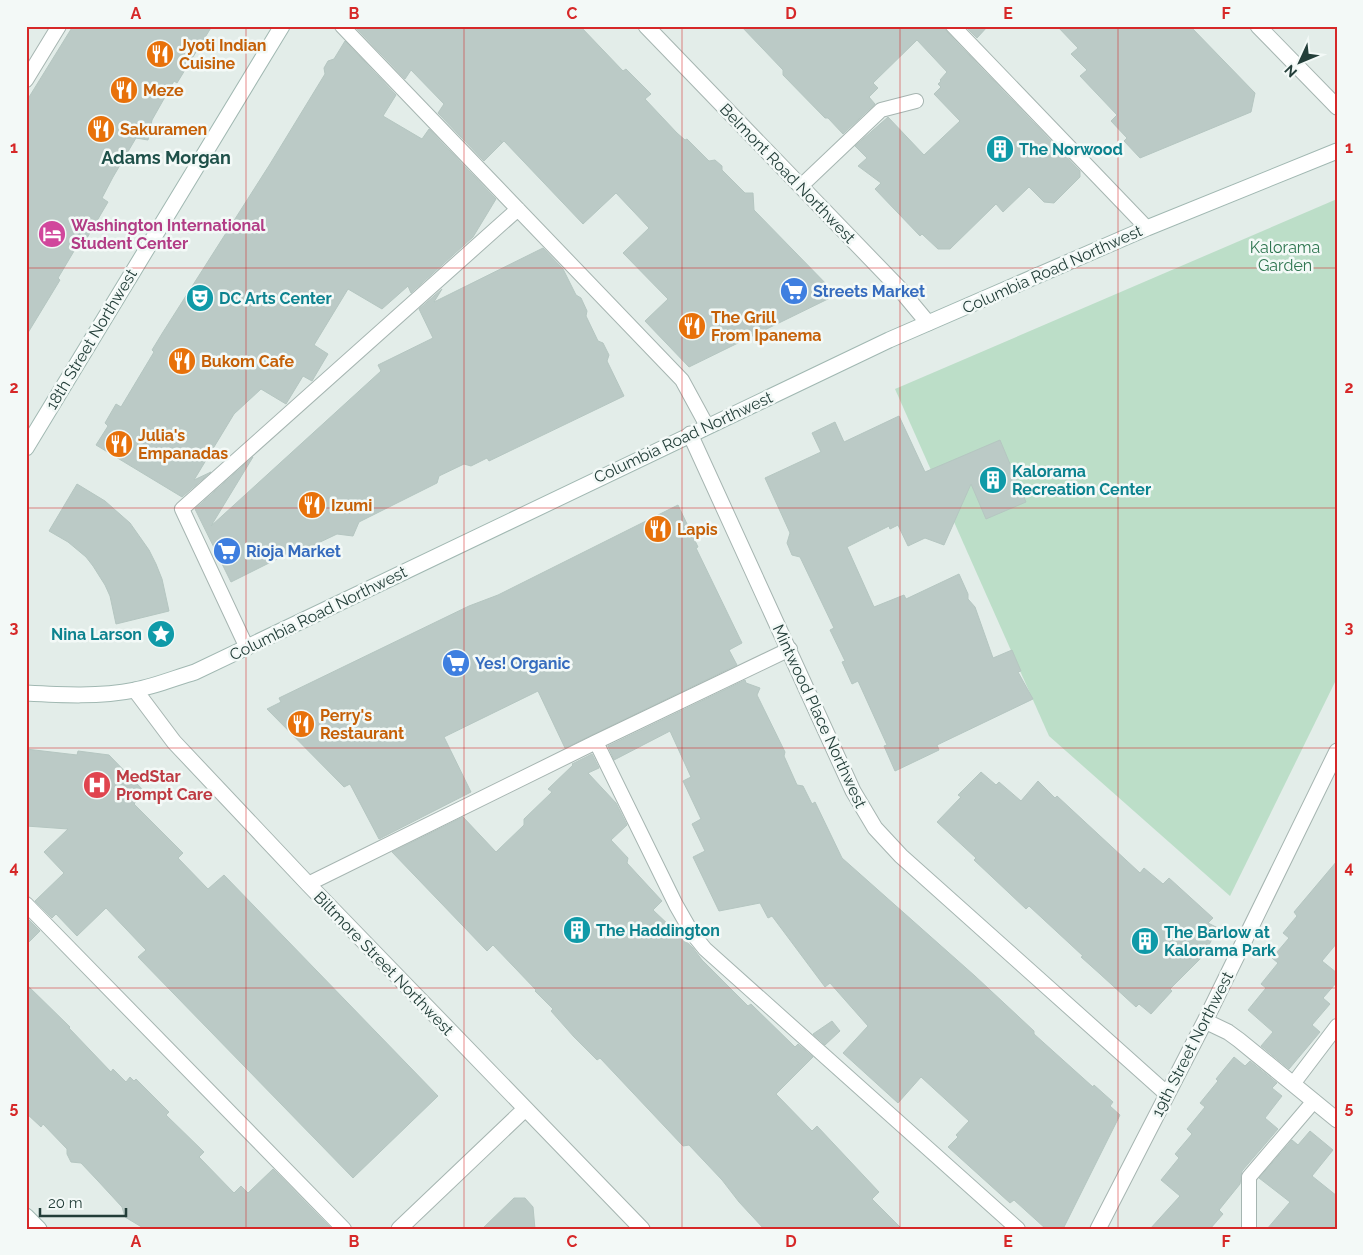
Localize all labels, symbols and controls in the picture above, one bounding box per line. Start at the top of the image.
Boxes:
text: A [131,4,142,23]
text: B [349,4,360,23]
text: C [567,4,578,23]
text: D [785,4,797,23]
text: E [1003,4,1013,23]
text: F [1221,4,1231,23]
place label: Jyoti Indian Cuisine [179,36,267,73]
north arrow [1276,38,1326,88]
restaurant icon: Jyoti Indian Cuisine [145,39,175,69]
text: N [1281,62,1300,80]
restaurant icon: Meze [109,75,139,105]
place label: Meze [143,81,184,100]
street label: Belmont Road Northwest [716,100,860,248]
restaurant icon: Sakuramen [86,114,116,144]
place label: Sakuramen [120,120,207,139]
building icon: The Norwood [985,134,1015,164]
text: 1 [10,138,18,157]
text: 1 [1345,138,1353,157]
place label: The Norwood [1019,140,1123,159]
district label: Adams Morgan [101,147,231,168]
place label: Washington International Student Center [71,216,266,253]
hotel icon: Washington International Student Center [37,219,67,249]
street label: Columbia Road Northwest [959,221,1146,318]
park label: Kalorama Garden [1250,238,1320,275]
street label: 18th Street Northwest [42,265,141,413]
supermarket icon: Streets Market [779,276,809,306]
place label: Streets Market [813,282,925,301]
theatre icon: DC Arts Center [185,283,215,313]
place label: DC Arts Center [219,289,332,308]
place label: The Grill From Ipanema [711,308,822,345]
restaurant icon: The Grill From Ipanema [677,311,707,341]
restaurant icon: Bukom Cafe [167,346,197,376]
place label: Bukom Cafe [201,352,295,371]
text: 2 [9,378,19,397]
text: 2 [1344,378,1354,397]
street label: Columbia Road Northwest [591,387,776,487]
place label: Julia's Empanadas [138,426,228,463]
restaurant icon: Julia's Empanadas [104,429,134,459]
place label: Kalorama Recreation Center [1012,462,1151,499]
building icon: Kalorama Recreation Center [978,465,1008,495]
restaurant icon: Izumi [297,490,327,520]
place label: Izumi [331,496,372,515]
restaurant icon: Lapis [643,514,673,544]
place label: Lapis [677,520,718,539]
supermarket icon: Rioja Market [212,536,242,566]
place label: Rioja Market [246,542,341,561]
street label: Columbia Road Northwest [227,562,410,665]
text: 3 [10,618,19,637]
text: 3 [1345,618,1354,637]
place icon: Nina Larson [146,619,176,649]
street label: Mintwood Place Northwest [769,621,871,812]
place label: Nina Larson [51,625,142,644]
supermarket icon: Yes! Organic [441,648,471,678]
place label: Yes! Organic [475,654,571,673]
place label: Perry's Restaurant [320,706,404,743]
restaurant icon: Perry's Restaurant [286,709,316,739]
place label: MedStar Prompt Care [116,767,213,804]
hospital icon: MedStar Prompt Care [82,770,112,800]
text: 4 [9,858,19,877]
text: 4 [1344,858,1354,877]
street label: Biltmore Street Northwest [310,888,458,1040]
building icon: The Haddington [562,915,592,945]
place label: The Haddington [596,921,720,940]
place label: The Barlow at Kalorama Park [1164,923,1276,960]
building icon: The Barlow at Kalorama Park [1130,926,1160,956]
street label: 19th Street Northwest [1148,968,1238,1120]
text: 5 [10,1098,19,1117]
text: 5 [1345,1098,1354,1117]
scale bar [40,1185,126,1217]
text: 20 m [48,1194,83,1212]
text: A [131,1232,142,1251]
text: B [349,1232,360,1251]
text: C [567,1232,578,1251]
text: D [785,1232,797,1251]
text: E [1003,1232,1013,1251]
text: F [1221,1232,1231,1251]

